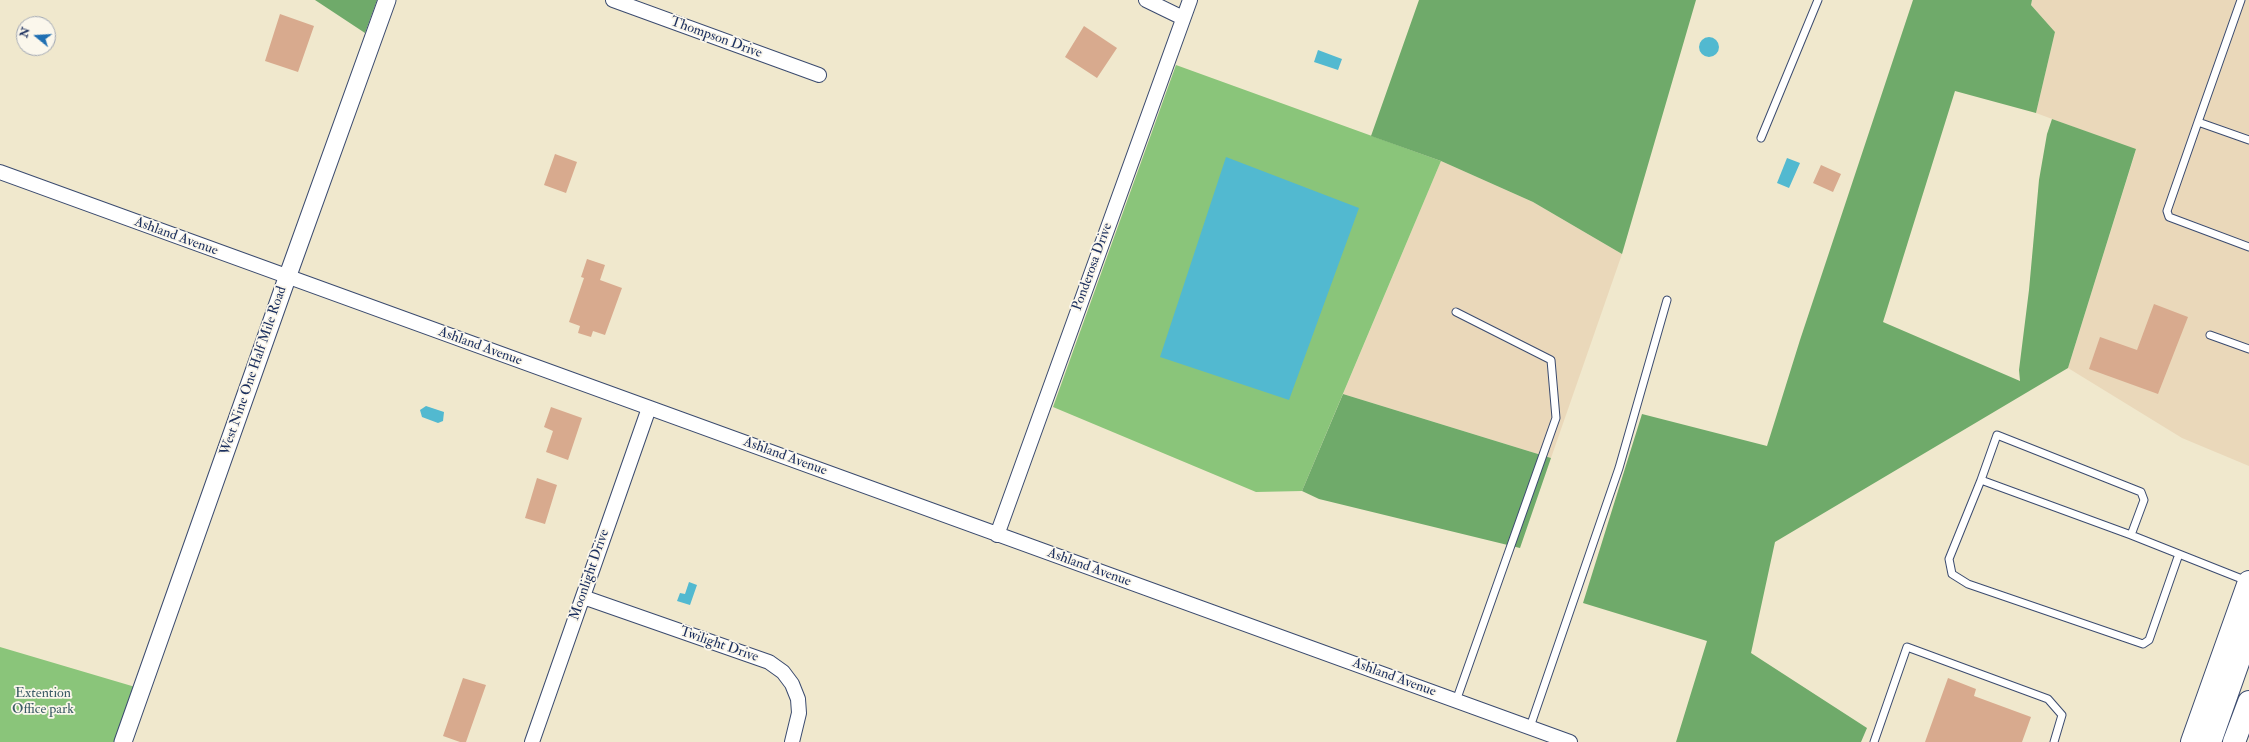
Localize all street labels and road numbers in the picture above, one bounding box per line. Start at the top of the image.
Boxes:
street label: Thompson Drive [668,14,764,62]
street label: Ashland Avenue [132,214,220,260]
street label: Ponderosa Drive [1069,221,1117,313]
street label: West Nine One Half Mile Road [217,284,291,458]
street label: Ashland Avenue [436,324,524,370]
street label: Ashland Avenue [741,434,829,480]
street label: Moonlight Drive [567,527,613,623]
street label: Ashland Avenue [1045,545,1133,591]
street label: Twilight Drive [677,624,761,666]
street label: Ashland Avenue [1350,655,1438,701]

